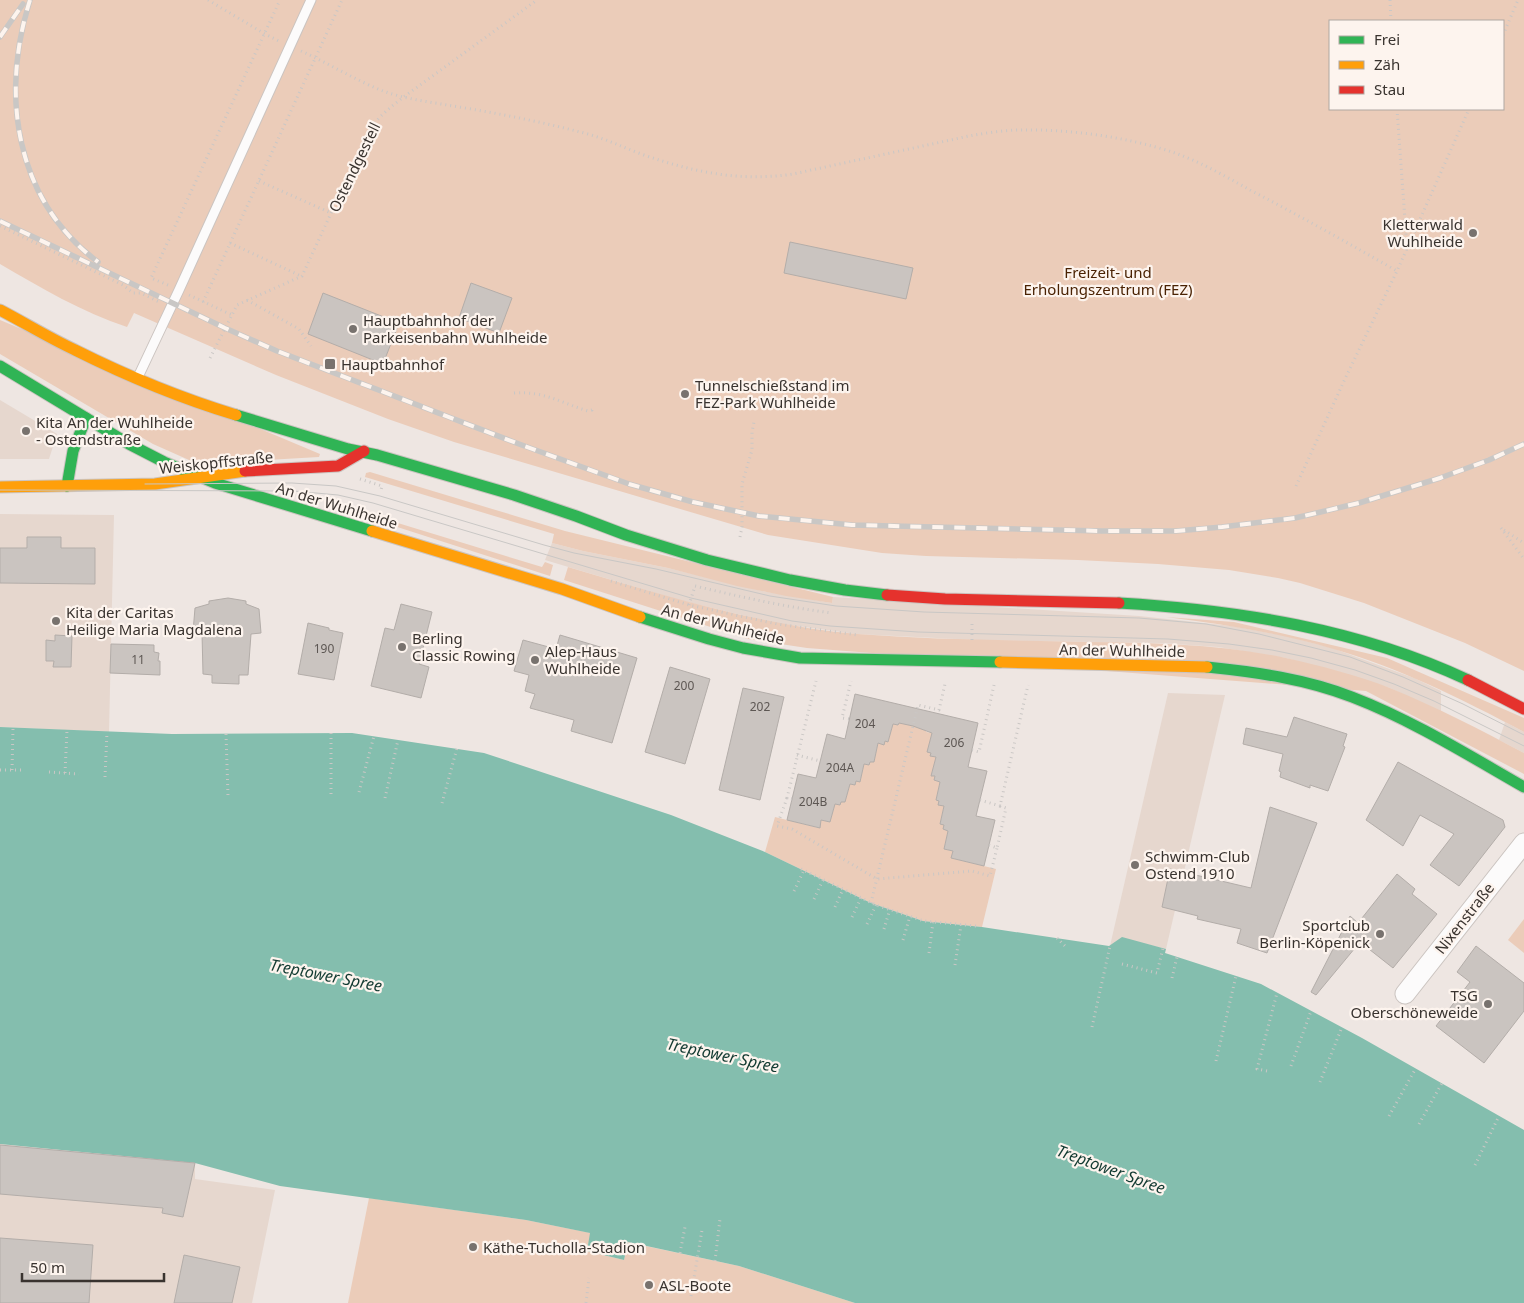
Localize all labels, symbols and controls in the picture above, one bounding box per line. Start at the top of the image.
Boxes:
legend [1329,20,1504,110]
text: Frei [1374,29,1400,49]
text: Zäh [1374,54,1400,74]
text: Stau [1374,79,1405,99]
street label: Ostendgestell [324,119,384,215]
place label: Kletterwald Wuhlheide [1383,214,1463,251]
marker: Kletterwald Wuhlheide [1467,227,1479,239]
park label: Freizeit- und Erholungszentrum (FEZ) [1024,262,1193,299]
place label: Hauptbahnhof der Parkeisenbahn Wuhlheide [363,310,548,347]
marker: Hauptbahnhof der Parkeisenbahn Wuhlheide [347,323,359,335]
place label: Hauptbahnhof [341,354,445,374]
marker: Hauptbahnhof [323,357,337,371]
place label: Tunnelschießstand im FEZ-Park Wuhlheide [695,375,850,412]
marker: Tunnelschießstand im FEZ-Park Wuhlheide [679,388,691,400]
place label: Kita An der Wuhlheide - Ostendstraße [36,412,193,449]
marker: Kita An der Wuhlheide - Ostendstraße [20,425,32,437]
street label: Weiskopffstraße [158,446,274,478]
street label: An der Wuhlheide [274,477,400,533]
street label: An der Wuhlheide [659,599,787,649]
place label: Kita der Caritas Heilige Maria Magdalena [66,602,242,639]
marker: Kita der Caritas Heilige Maria Magdalena [50,615,62,627]
place label: Berling Classic Rowing [412,628,515,665]
street label: An der Wuhlheide [1059,639,1185,661]
house number: 190 [314,640,334,657]
marker: Berling Classic Rowing [396,641,408,653]
place label: Alep-Haus Wuhlheide [545,641,621,678]
house number: 11 [131,651,145,668]
marker: Alep-Haus Wuhlheide [529,654,541,666]
house number: 200 [674,677,694,694]
house number: 202 [750,698,770,715]
house number: 204 [855,715,875,732]
house number: 206 [944,734,964,751]
house number: 204A [826,759,854,776]
house number: 204B [799,793,827,810]
place label: Schwimm-Club Ostend 1910 [1145,846,1250,883]
marker: Schwimm-Club Ostend 1910 [1129,859,1141,871]
street label: Nixenstraße [1430,878,1498,958]
place label: Sportclub Berlin-Köpenick [1259,915,1370,952]
marker: Sportclub Berlin-Köpenick [1374,928,1386,940]
water label: Treptower Spree [268,953,384,997]
place label: TSG Oberschöneweide [1350,985,1478,1022]
marker: TSG Oberschöneweide [1482,998,1494,1010]
water label: Treptower Spree [665,1032,781,1078]
water label: Treptower Spree [1054,1139,1168,1199]
place label: Käthe-Tucholla-Stadion [483,1237,645,1257]
marker: Käthe-Tucholla-Stadion [467,1241,479,1253]
scale bar [22,1250,165,1282]
text: 50 m [30,1257,65,1277]
place label: ASL-Boote [659,1275,731,1295]
marker: ASL-Boote [643,1279,655,1291]

